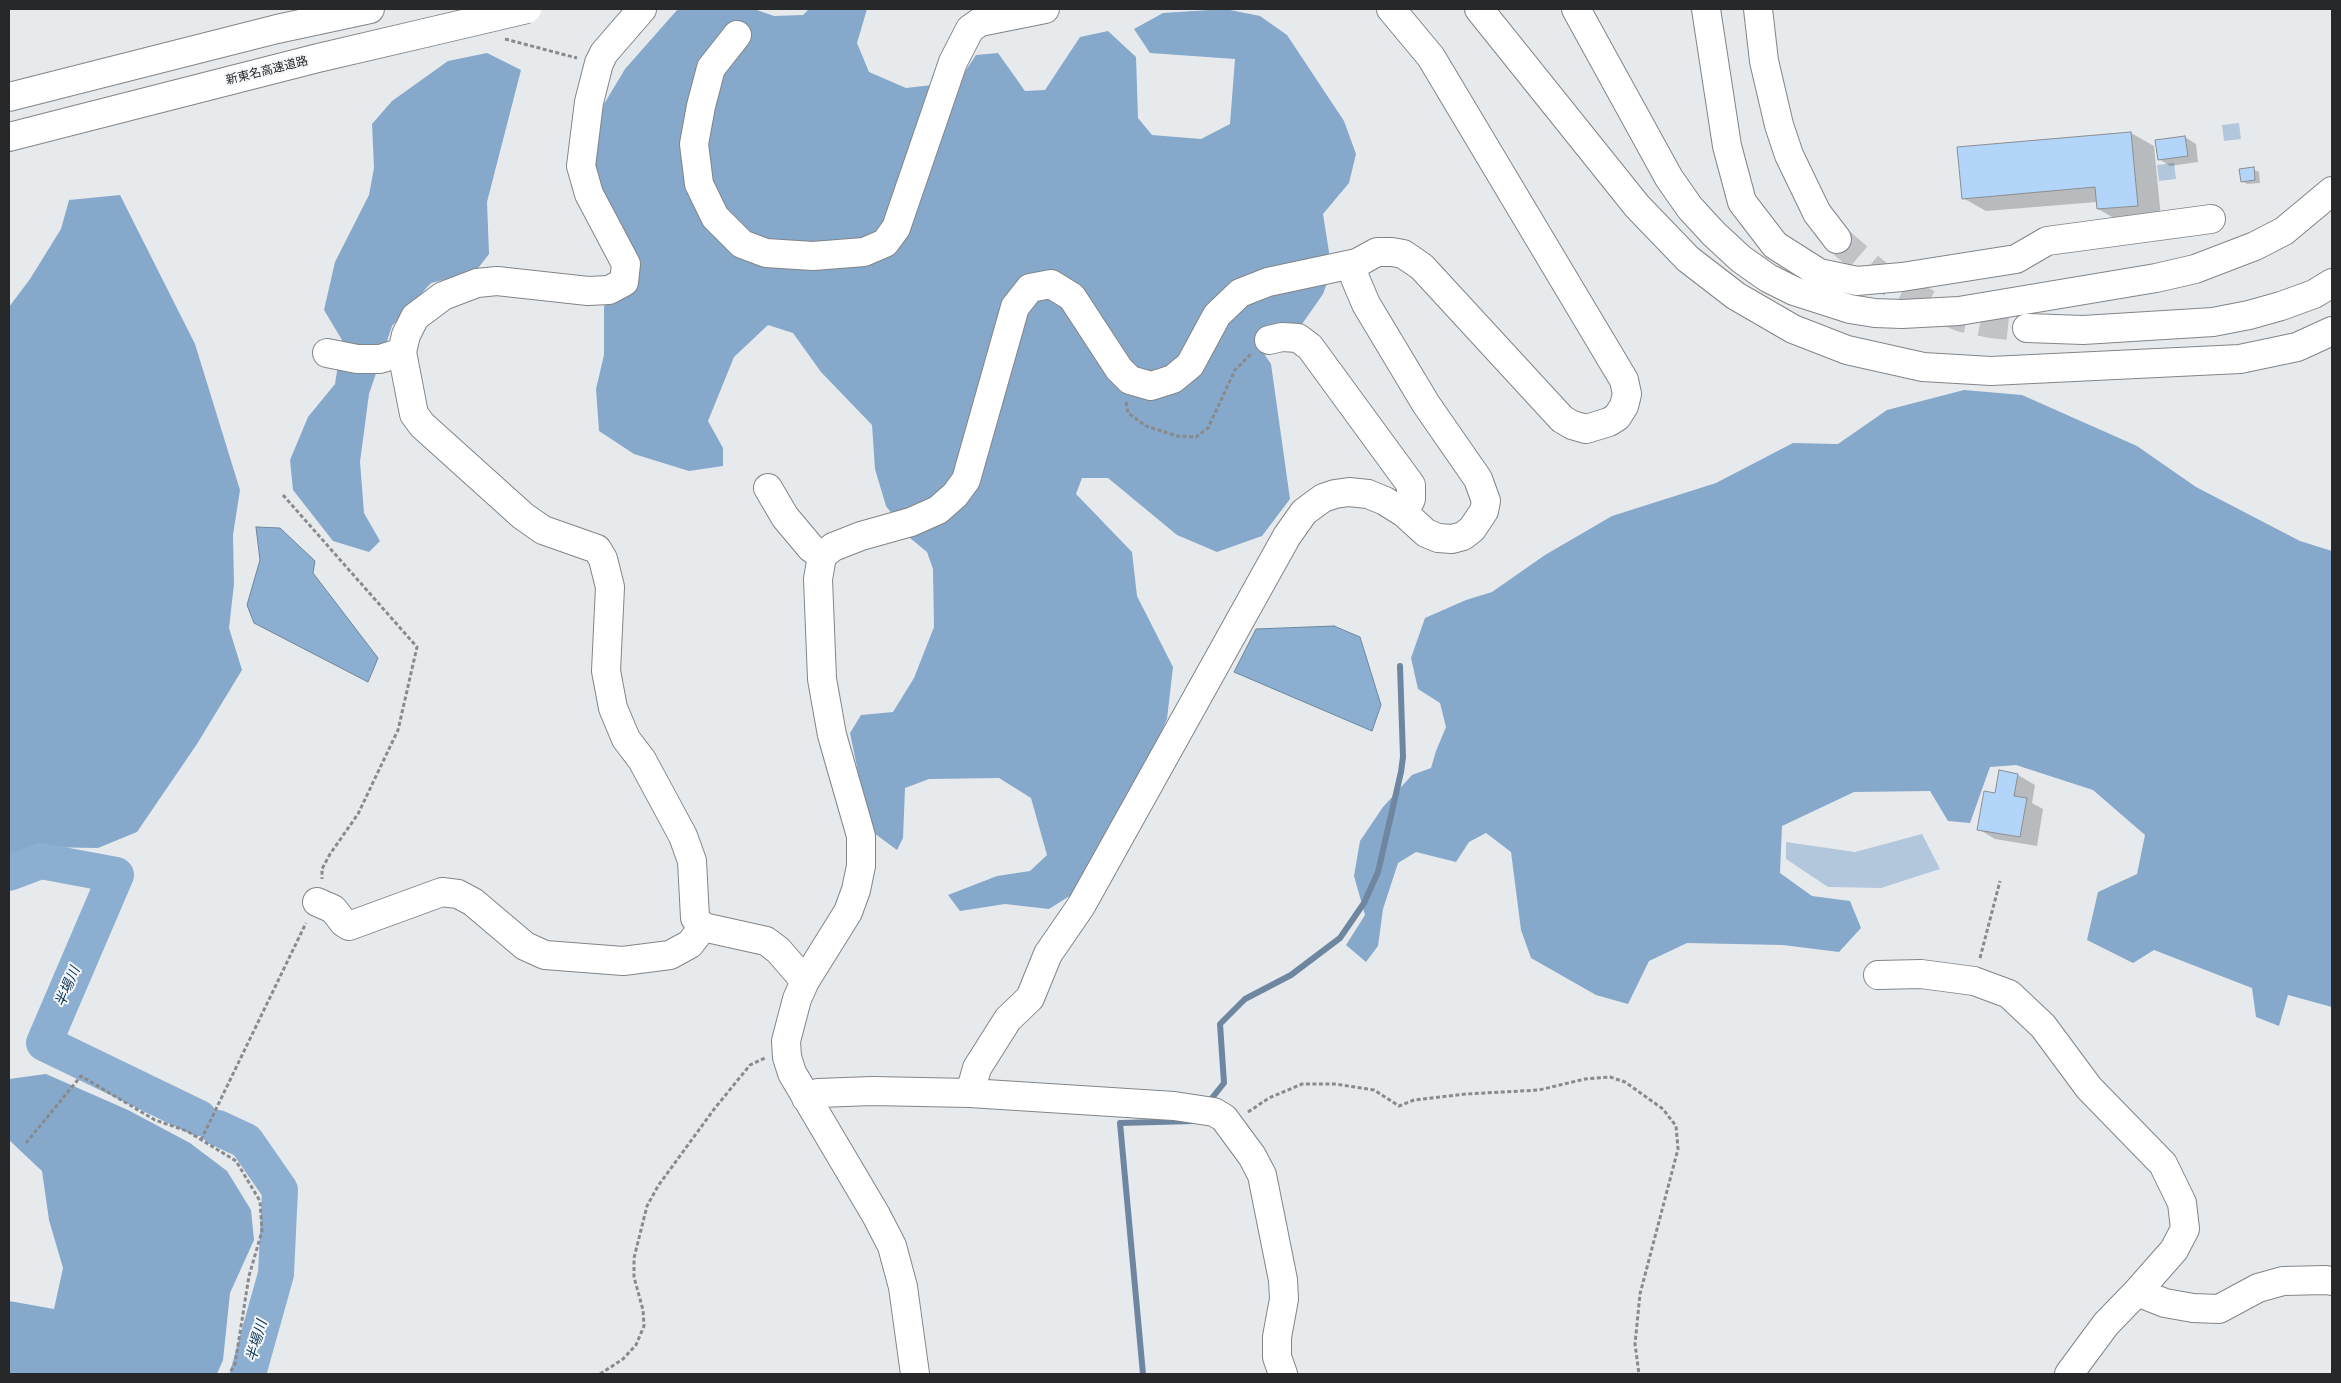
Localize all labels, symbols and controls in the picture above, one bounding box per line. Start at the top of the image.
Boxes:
street label: 新東名高速道路 [225,54,309,88]
water label: 半場川 [52,964,84,1010]
water label: 半場川 [243,1318,271,1364]

